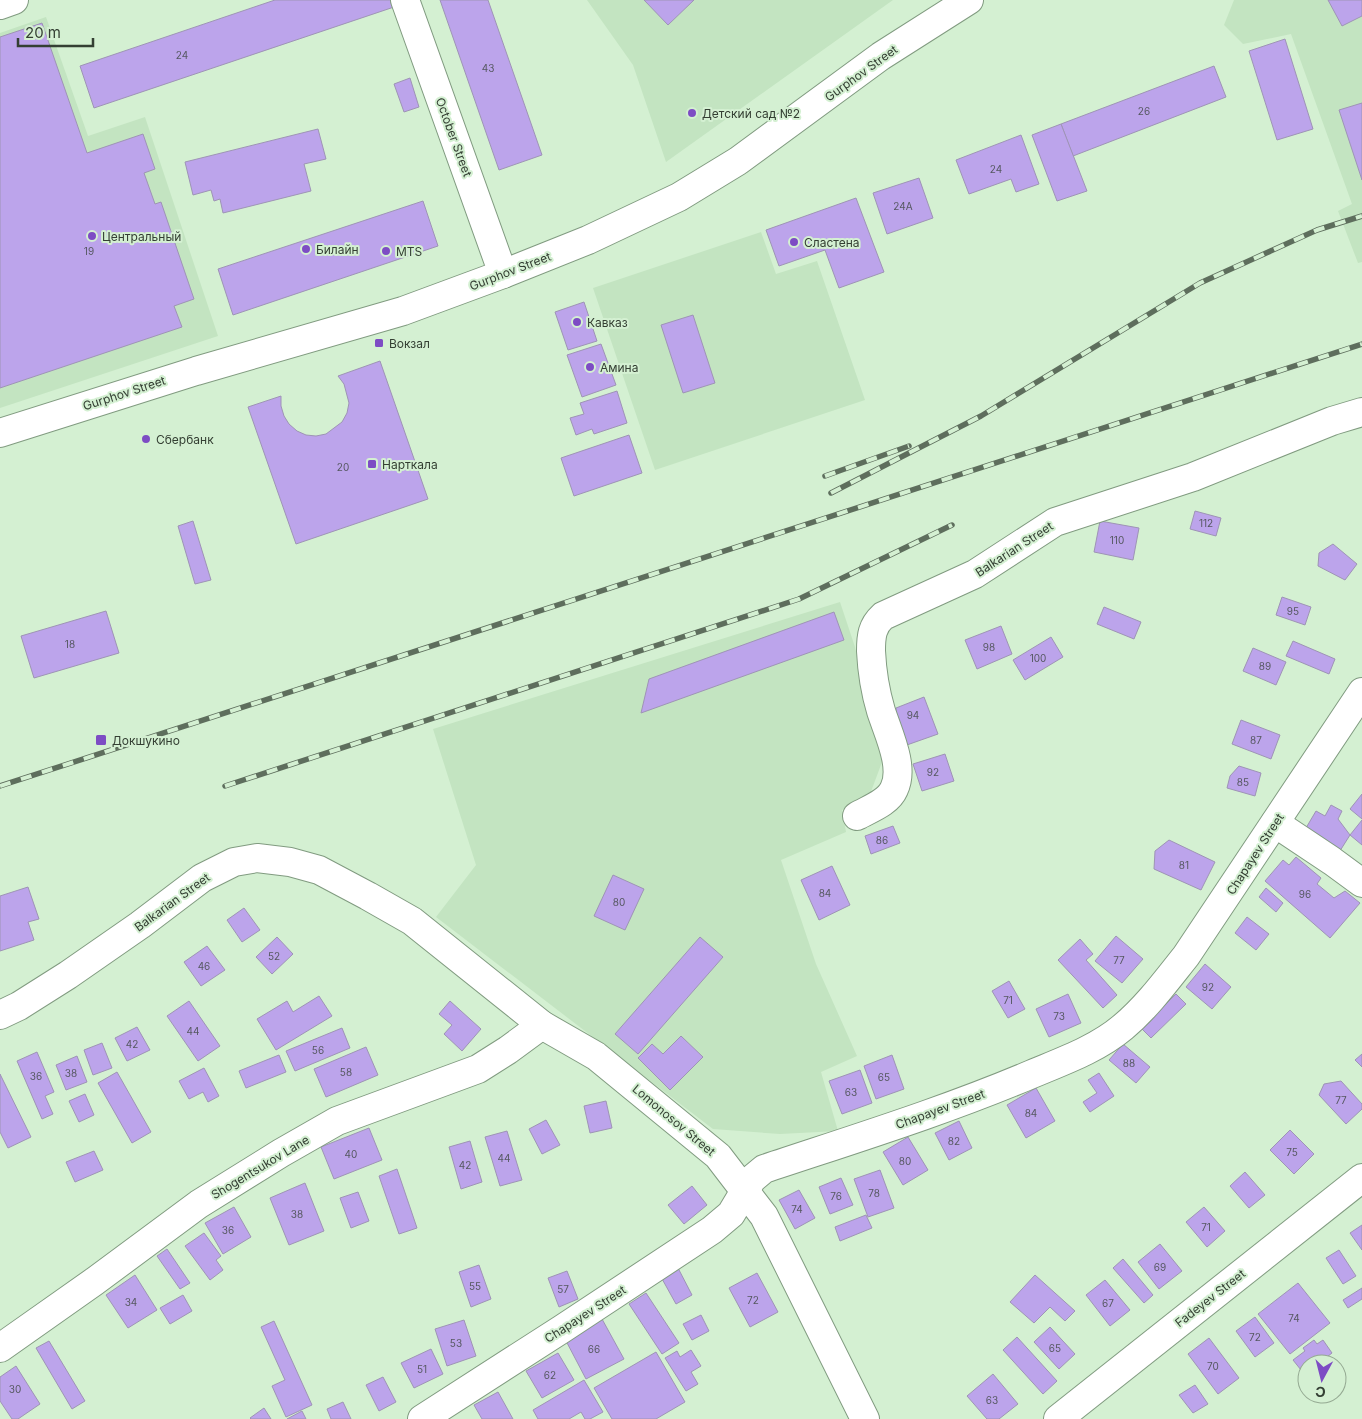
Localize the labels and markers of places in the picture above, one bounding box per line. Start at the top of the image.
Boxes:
place label: Детский сад №2 [702,106,800,121]
marker: Детский сад №2 [686,107,698,119]
place label: Центральный [102,229,181,244]
marker: Центральный [86,230,98,242]
place label: Сластена [804,235,859,250]
marker: Сластена [788,236,800,248]
place label: Билайн [316,242,359,257]
marker: Билайн [300,243,312,255]
place label: MTS [396,244,423,259]
marker: MTS [380,245,392,257]
place label: Кавказ [587,315,628,330]
marker: Кавказ [571,316,583,328]
place label: Вокзал [389,336,430,351]
marker: Вокзал [373,337,385,349]
place label: Амина [600,360,638,375]
marker: Амина [584,361,596,373]
place label: Сбербанк [156,432,214,447]
marker: Сбербанк [140,433,152,445]
place label: Нарткала [382,457,438,472]
marker: Нарткала [366,458,378,470]
marker: Докшукино [94,733,108,747]
place label: Докшукино [112,733,180,748]

